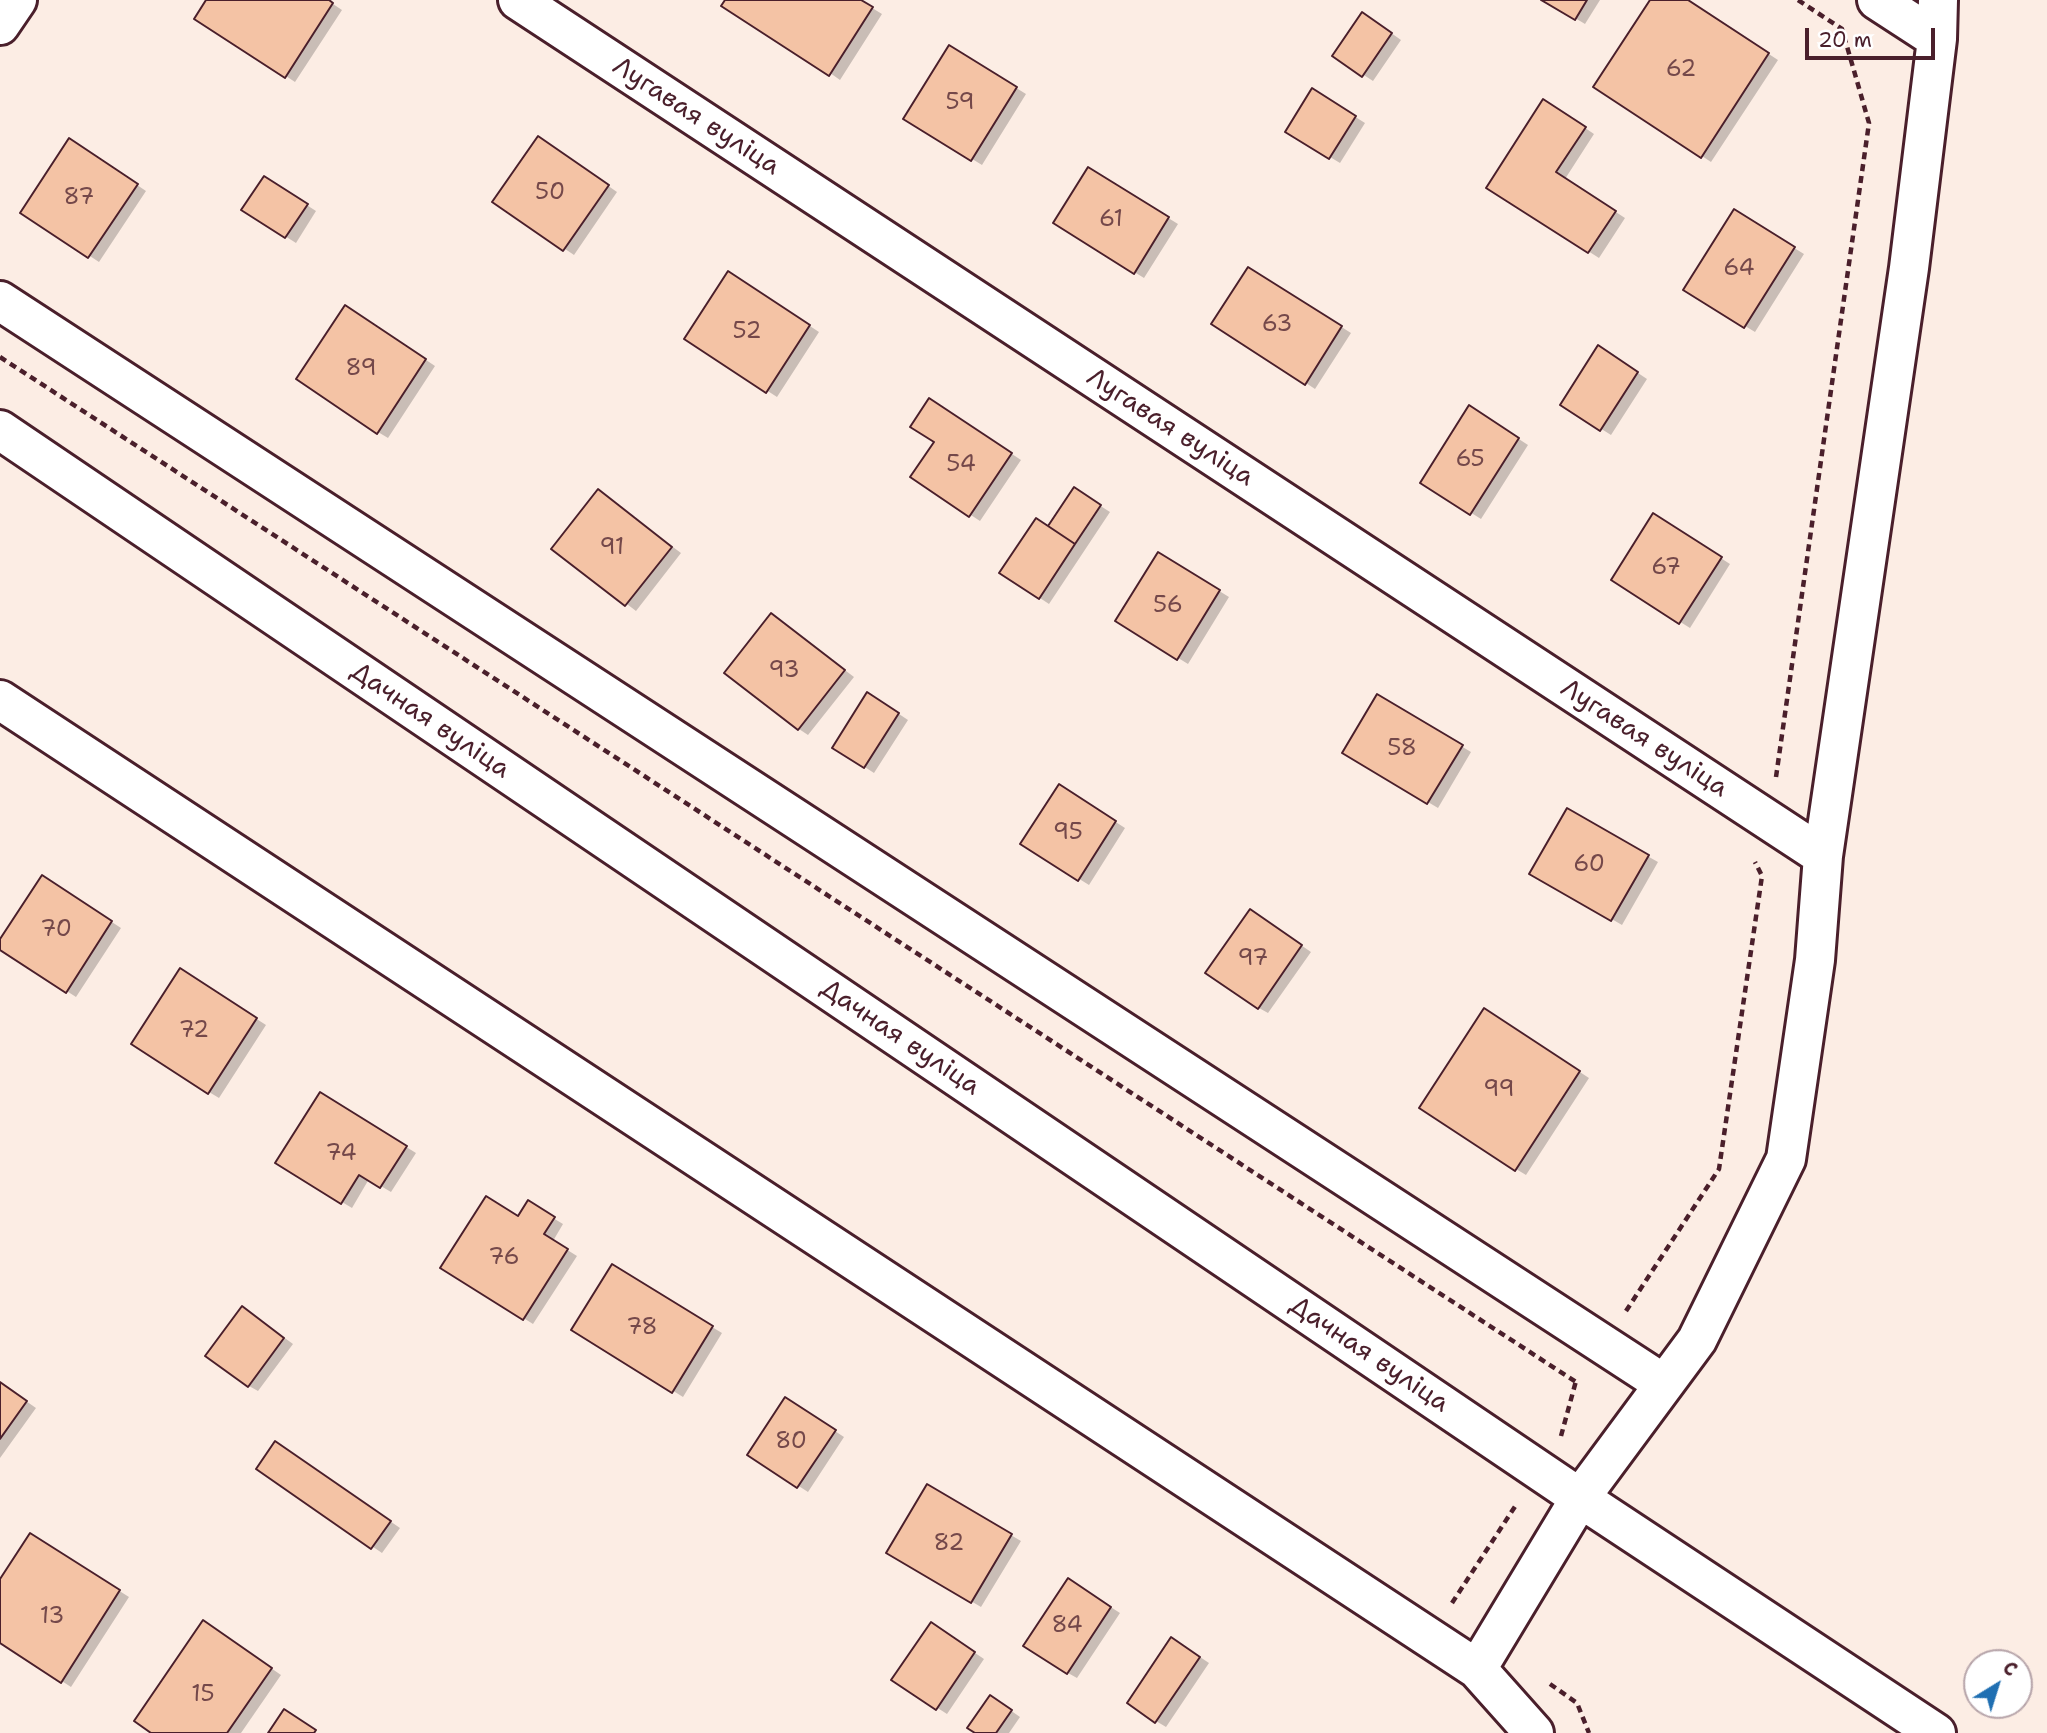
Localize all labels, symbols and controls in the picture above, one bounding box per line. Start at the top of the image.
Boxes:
scale bar [1809,14,1938,58]
text: 20 m [1818,26,1872,54]
street label: Лугавая вуліца [606,51,786,183]
house number: 62 [1666,56,1696,84]
house number: 59 [945,89,975,117]
house number: 50 [535,179,565,207]
house number: 87 [64,184,94,212]
house number: 61 [1099,206,1123,234]
house number: 64 [1723,255,1755,283]
house number: 63 [1262,311,1292,339]
house number: 52 [733,318,761,346]
house number: 89 [345,355,377,383]
street label: Лугавая вуліца [1080,362,1260,494]
house number: 65 [1455,446,1485,474]
house number: 54 [946,451,976,479]
house number: 91 [600,534,624,562]
house number: 67 [1651,554,1681,582]
house number: 56 [1153,592,1183,620]
street label: Дачная вуліца [344,656,516,786]
house number: 93 [768,657,800,685]
street label: Лугавая вуліца [1554,673,1734,805]
house number: 58 [1387,735,1417,763]
house number: 95 [1053,819,1083,847]
house number: 60 [1573,851,1605,879]
house number: 70 [40,916,72,944]
house number: 97 [1238,945,1268,973]
street label: Дачная вуліца [814,973,986,1103]
house number: 72 [179,1017,209,1045]
house number: 99 [1483,1076,1515,1104]
house number: 74 [325,1140,357,1168]
house number: 76 [488,1244,520,1272]
street label: Дачная вуліца [1283,1290,1455,1420]
house number: 78 [626,1314,658,1342]
house number: 80 [775,1428,807,1456]
house number: 82 [934,1530,964,1558]
house number: 13 [40,1603,64,1631]
house number: 84 [1051,1612,1083,1640]
north arrow [1963,1649,2033,1719]
text: С [1998,1655,2022,1682]
house number: 15 [191,1681,215,1709]

